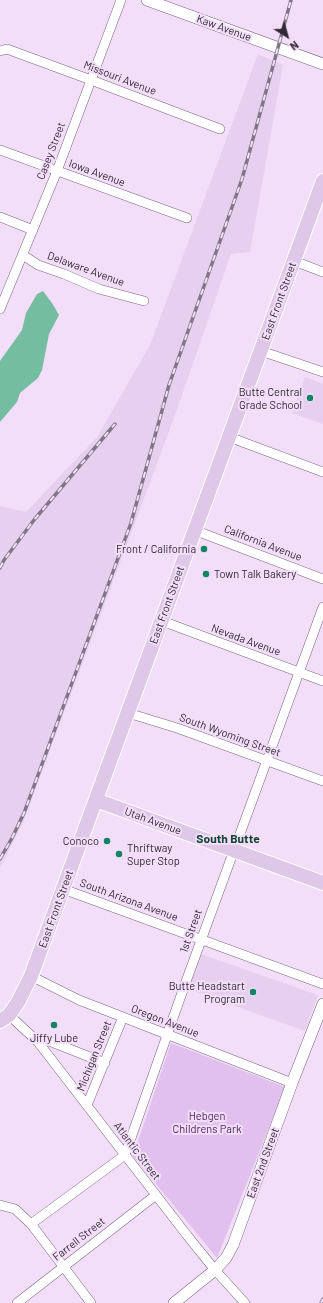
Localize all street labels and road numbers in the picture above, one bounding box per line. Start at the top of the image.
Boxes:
street label: Kaw Avenue [195,12,253,44]
street label: Missouri Avenue [82,58,158,98]
street label: Casey Street [34,120,68,182]
street label: Iowa Avenue [67,157,127,189]
street label: Delaware Avenue [46,249,126,289]
street label: East Front Street [259,260,299,342]
street label: California Avenue [222,522,304,564]
street label: East Front Street [147,564,187,646]
street label: Nevada Avenue [210,621,282,659]
street label: South Wyoming Street [178,711,282,759]
street label: Utah Avenue [123,805,183,837]
street label: East Front Street [36,868,76,950]
street label: South Arizona Avenue [78,876,180,924]
street label: 1st Street [177,907,205,955]
street label: Oregon Avenue [129,1002,201,1040]
street label: Michigan Street [74,1019,114,1093]
street label: Atlantic Street [111,1119,163,1183]
street label: East 2nd Street [244,1126,282,1200]
street label: Farrell Street [50,1215,108,1263]

